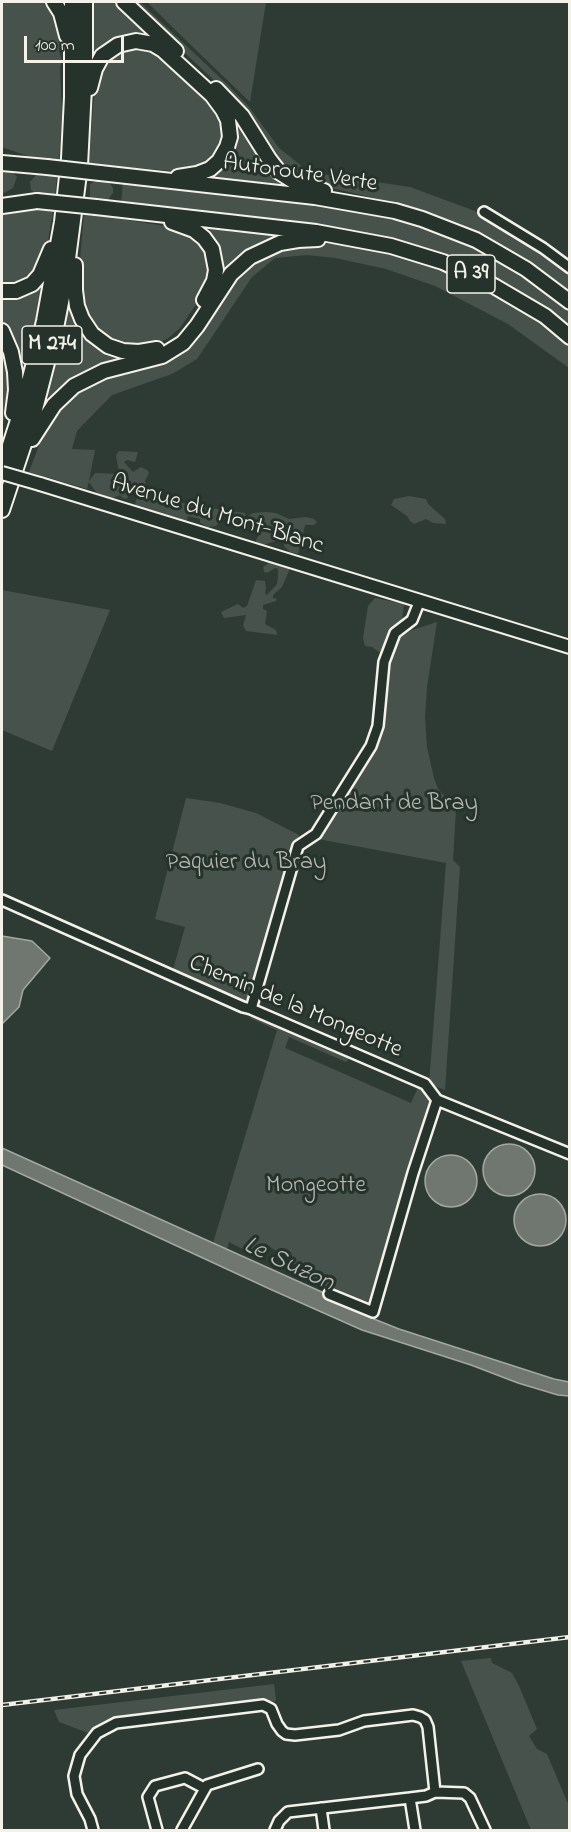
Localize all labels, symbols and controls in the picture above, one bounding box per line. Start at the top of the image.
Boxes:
scale bar [27,24,128,62]
text: 100 m [35,33,75,59]
street label: Autoroute Verte [221,150,379,200]
road number: A 39 [447,255,495,293]
road number: M 274 [22,326,82,364]
street label: Avenue du Mont-Blanc [107,470,327,562]
park label: Pendant de Bray [310,791,478,819]
park label: Paquier du Bray [166,850,326,878]
street label: Chemin de la Mongeotte [184,950,406,1066]
park label: Mongeotte [266,1173,366,1201]
water label: Le Suzon [238,1231,338,1301]

